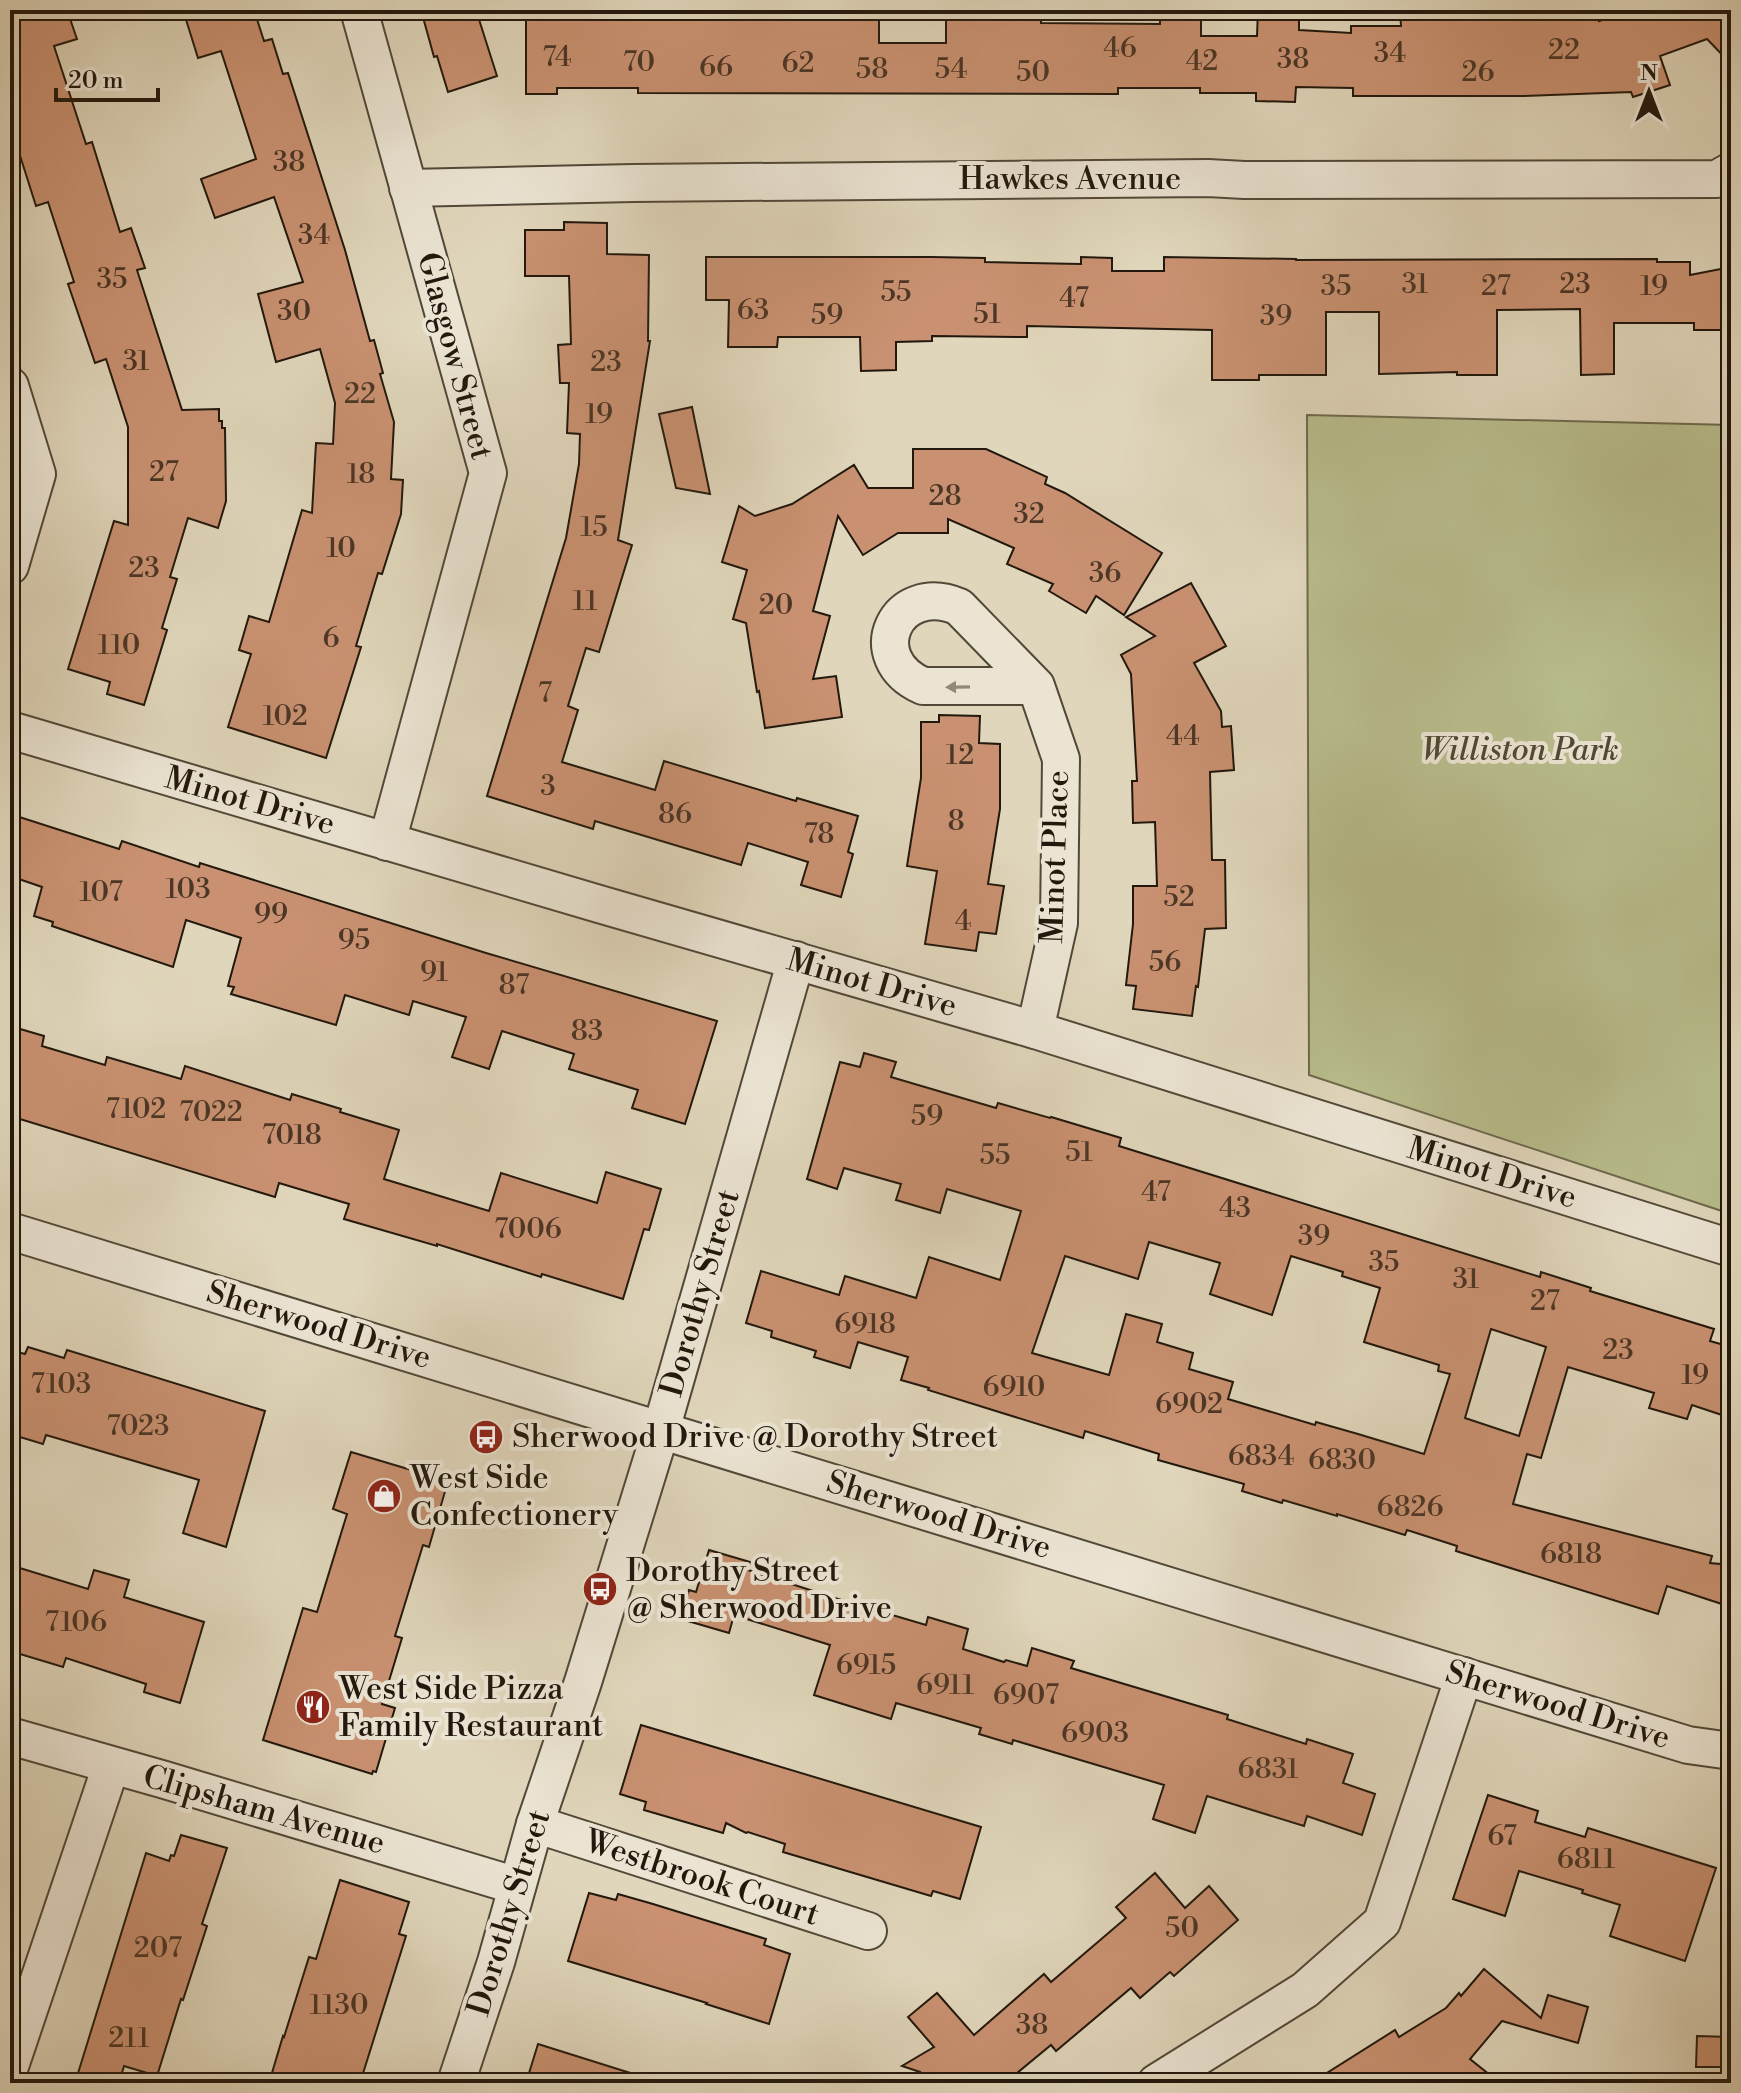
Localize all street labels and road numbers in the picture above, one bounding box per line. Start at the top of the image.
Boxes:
street label: Hawkes Avenue [959,159,1181,199]
street label: Glasgow Street [408,248,502,464]
street label: Minot Drive [160,758,340,844]
street label: Minot Place [1032,770,1078,944]
street label: Minot Drive [782,940,962,1026]
street label: Minot Drive [1402,1128,1582,1218]
street label: Dorothy Street [651,1185,749,1401]
street label: Sherwood Drive [202,1272,436,1378]
street label: Sherwood Drive [822,1462,1056,1568]
street label: Sherwood Drive [1441,1652,1675,1758]
street label: Clipsham Avenue [138,1756,390,1864]
street label: Dorothy Street [459,1805,559,2021]
street label: Westbrook Court [579,1821,824,1935]

